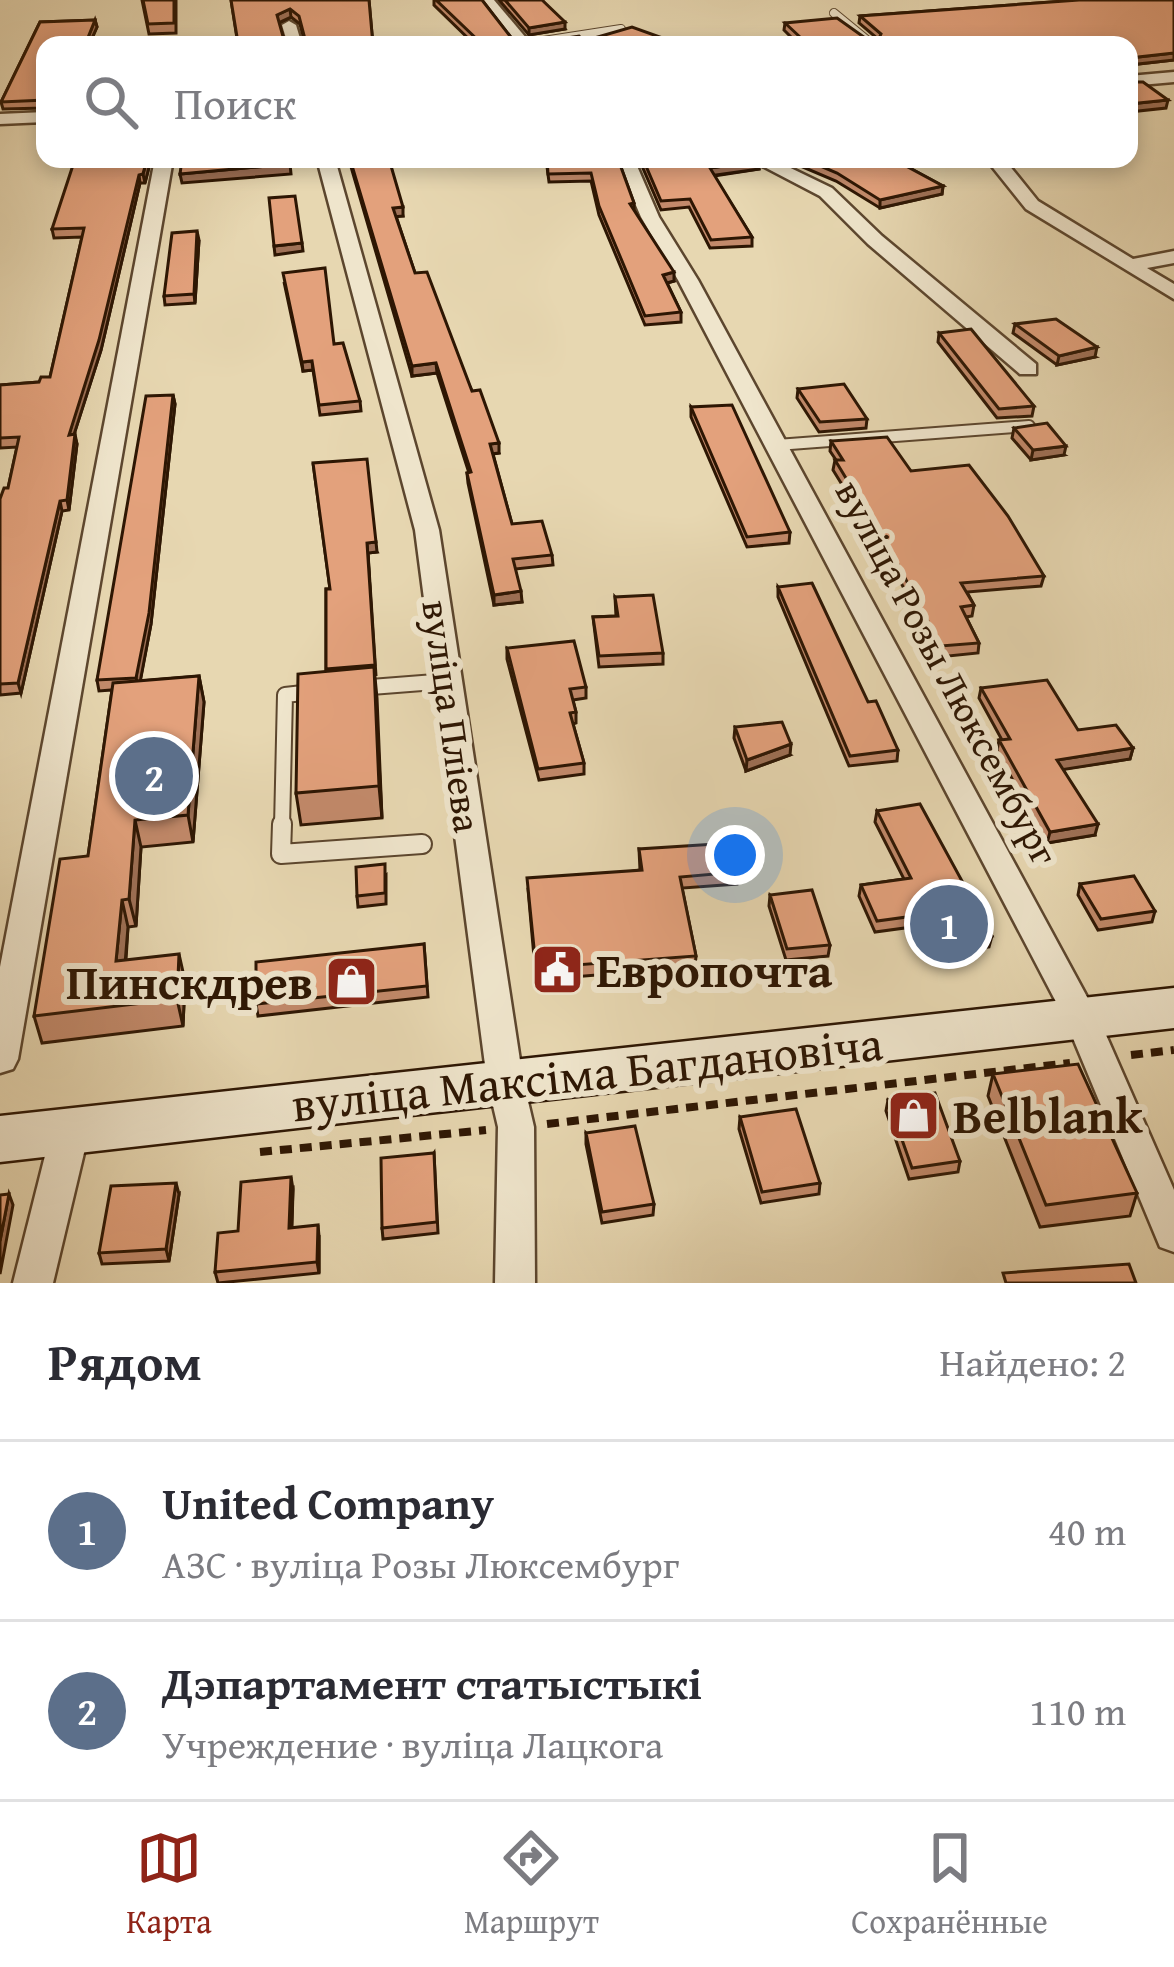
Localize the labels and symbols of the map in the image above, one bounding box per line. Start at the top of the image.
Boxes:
street label: вуліца Розы Люксембург [822,469,1074,875]
street label: вуліца Пліева [408,596,498,836]
pin: 2 [115,731,193,821]
your location [705,825,765,885]
pin: 1 [910,879,988,969]
place label: Европочта [596,934,833,1005]
public building icon: Европочта [529,941,585,997]
place label: Пинскдрев [66,946,313,1017]
shop icon: Пинскдрев [324,953,380,1009]
street label: вуліца Максіма Багдановіча [288,1007,886,1139]
place label: Belblank [953,1080,1143,1151]
shop icon: Belblank [886,1087,942,1143]

